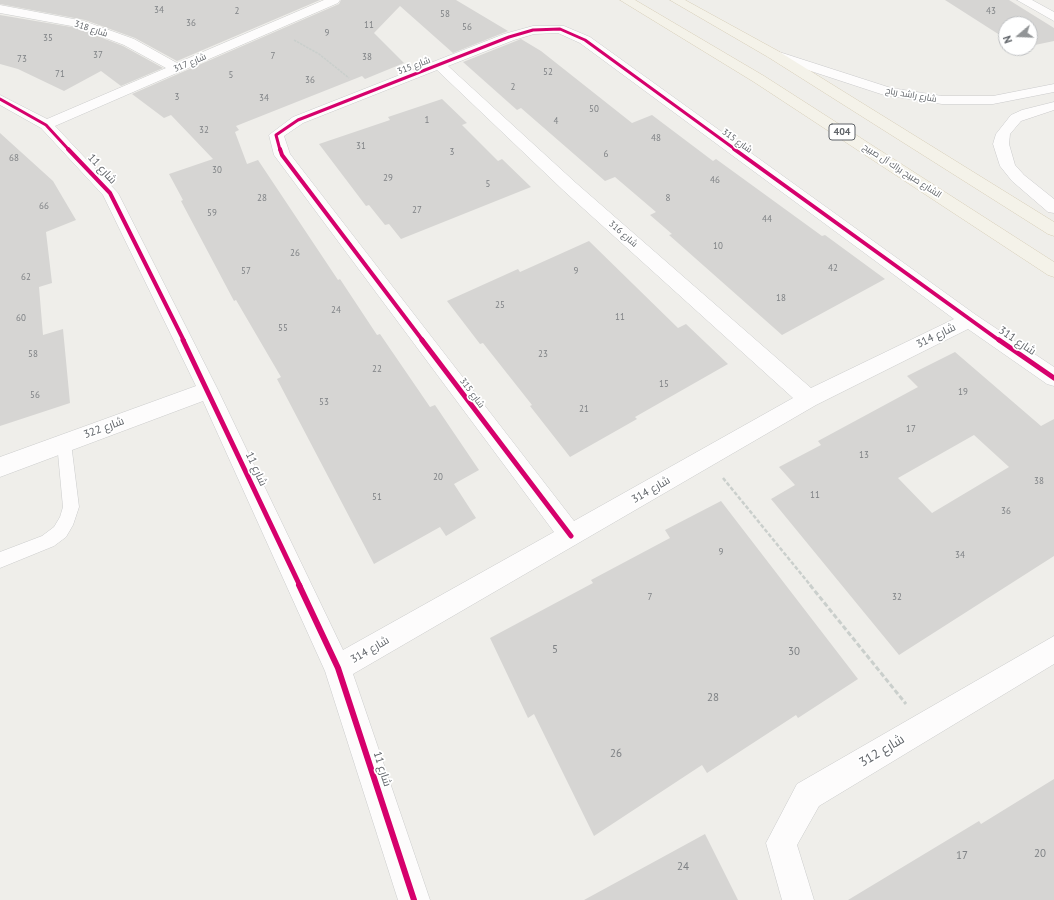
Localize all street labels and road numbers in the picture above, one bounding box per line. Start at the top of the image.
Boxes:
street label: شارع 318 [73,19,109,39]
street label: شارع 317 [172,51,208,75]
street label: شارع 315 [396,55,432,77]
street label: شارع راشد رباح [884,85,938,105]
road number: 404 [829,124,855,140]
street label: شارع 315 [720,126,754,156]
street label: الشارع صبيح براك آل صبيح [861,141,943,201]
street label: شارع 11 [85,151,119,187]
street label: شارع 316 [606,219,640,249]
street label: شارع 314 [914,321,958,351]
street label: شارع 311 [996,324,1038,358]
street label: شارع 315 [457,376,487,410]
street label: شارع 322 [82,415,126,441]
street label: شارع 11 [242,450,270,488]
street label: شارع 314 [629,474,673,506]
street label: شارع 314 [348,634,392,666]
street label: شارع 312 [857,731,907,771]
street label: شارع 11 [370,750,394,788]

